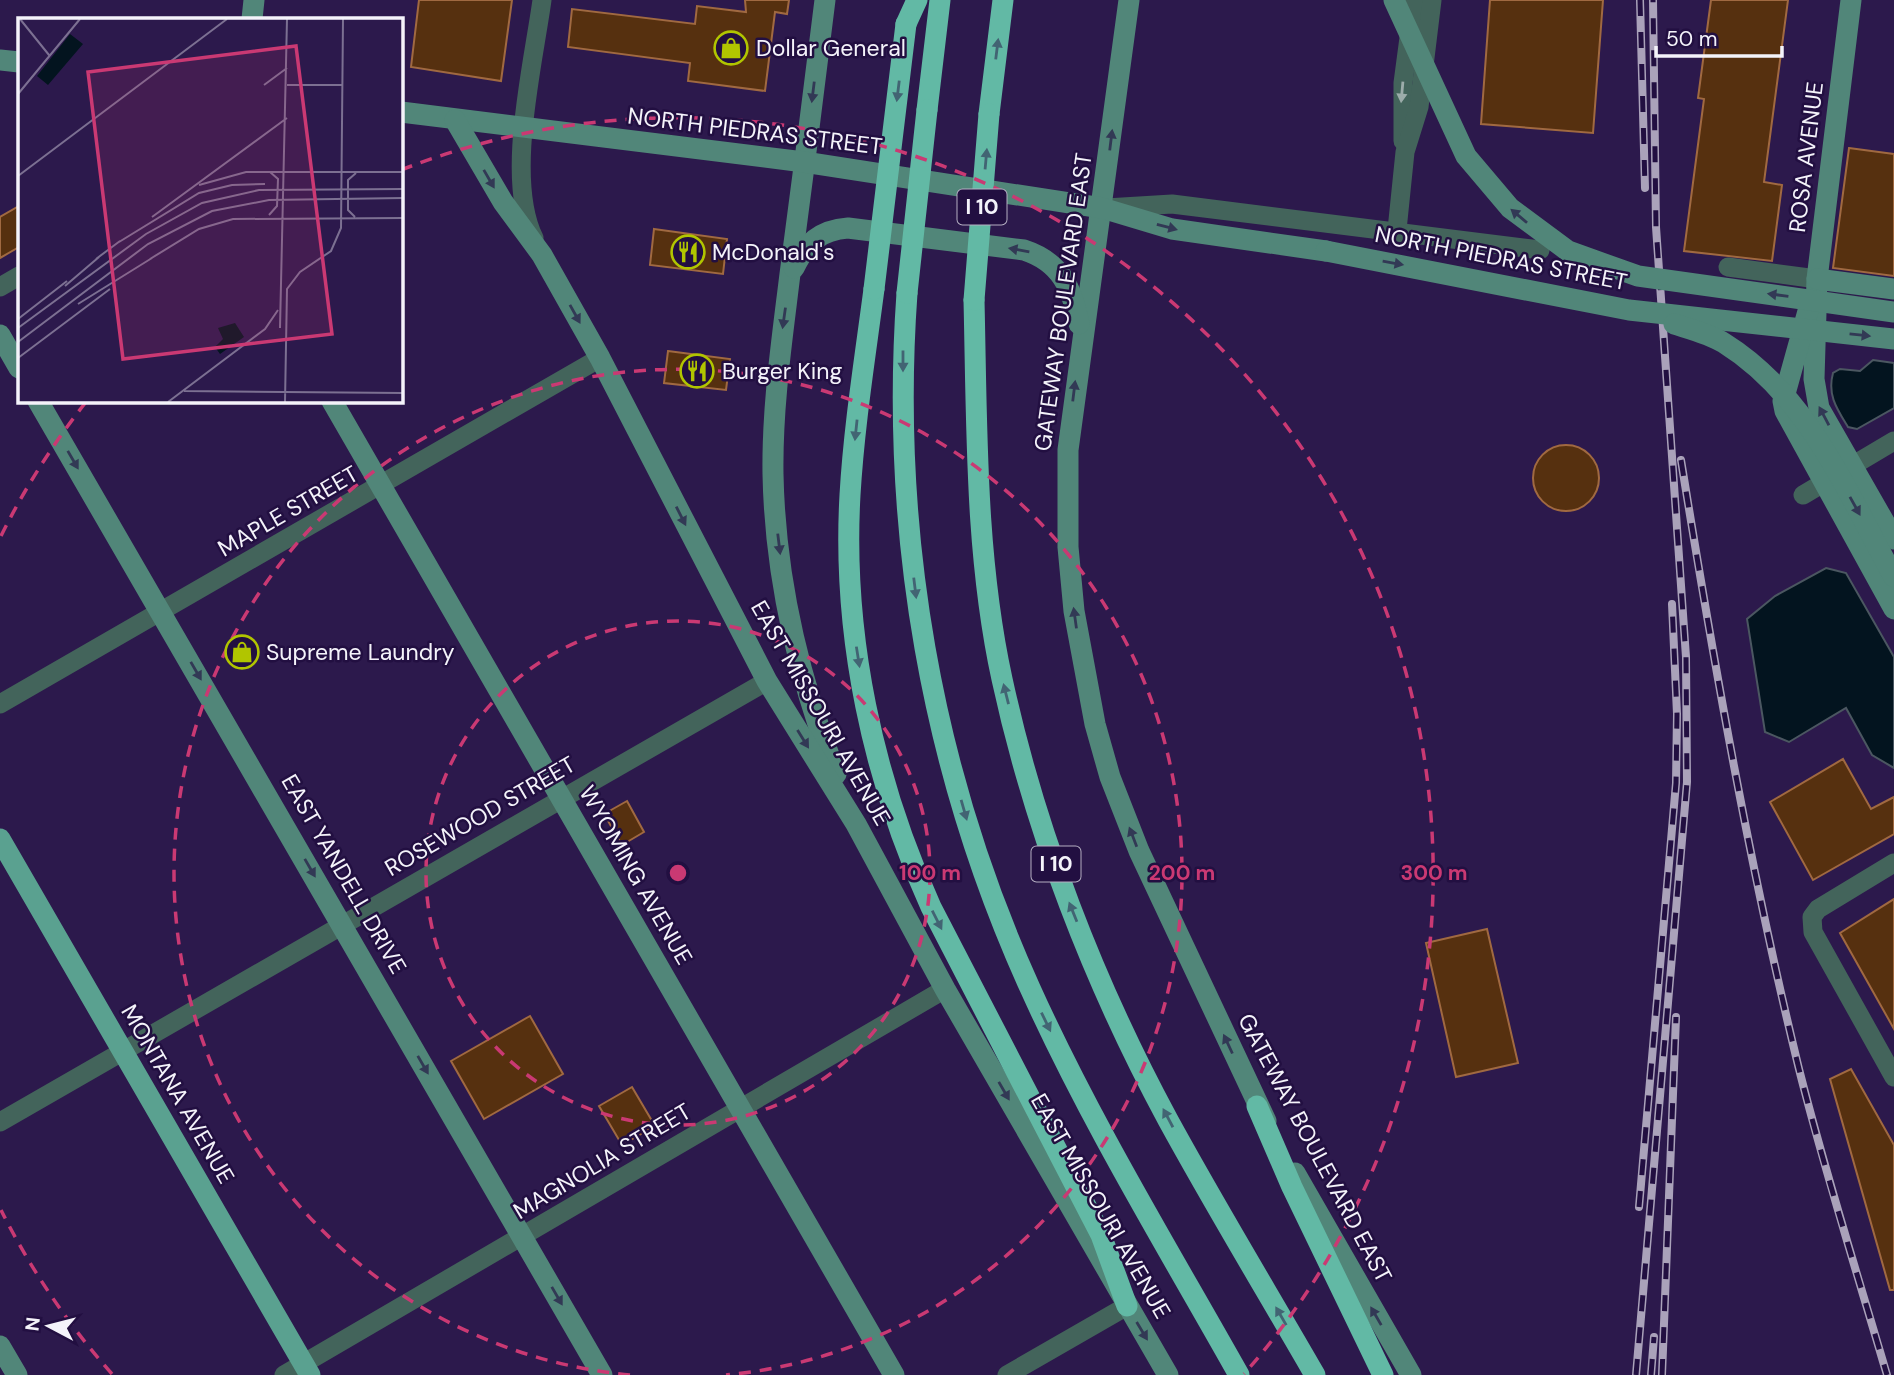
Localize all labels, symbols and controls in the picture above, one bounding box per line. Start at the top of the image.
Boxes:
scale bar [1656,14,1782,58]
inset map [18,18,402,402]
text: 50 m [1666,25,1717,53]
shop icon: Dollar General [712,29,750,67]
place label: Dollar General [756,33,906,63]
one-way arrow [991,38,1002,60]
one-way arrow [892,80,903,102]
street label: ROSA AVENUE [1782,80,1830,234]
one-way arrow [808,81,819,103]
one-way arrow [1396,81,1407,103]
street label: NORTH PIEDRAS STREET [626,100,884,162]
one-way arrow [1105,129,1116,151]
one-way arrow [981,147,992,169]
street label: GATEWAY BOULEVARD EAST [1027,151,1099,453]
one-way arrow [483,169,495,188]
road number: I 10 [958,190,1006,224]
one-way arrow [1510,208,1528,223]
street label: NORTH PIEDRAS STREET [1372,219,1630,297]
one-way arrow [1157,222,1179,233]
restaurant icon: McDonald's [669,233,707,271]
place label: McDonald's [712,237,834,267]
one-way arrow [1008,244,1030,255]
one-way arrow [1382,258,1404,269]
one-way arrow [1767,289,1789,300]
one-way arrow [569,305,581,325]
one-way arrow [779,307,790,329]
one-way arrow [1849,330,1871,341]
one-way arrow [897,351,909,373]
restaurant icon: Burger King [678,352,716,390]
place label: Burger King [722,356,843,386]
one-way arrow [1069,380,1080,402]
one-way arrow [1818,406,1829,426]
one-way arrow [850,419,861,441]
one-way arrow [67,450,79,469]
street label: MAPLE STREET [212,459,364,563]
one-way arrow [1849,496,1861,516]
one-way arrow [675,506,687,526]
one-way arrow [773,534,784,556]
one-way arrow [909,578,920,600]
street label: EAST MISSOURI AVENUE [744,595,898,831]
one-way arrow [1069,607,1080,629]
shop icon: Supreme Laundry [223,633,261,671]
place label: Supreme Laundry [266,637,455,667]
one-way arrow [853,646,864,668]
one-way arrow [190,661,202,680]
one-way arrow [1000,683,1011,705]
one-way arrow [796,729,809,748]
street label: ROSEWOOD STREET [379,749,581,883]
street label: EAST YANDELL DRIVE [275,769,413,979]
street label: WYOMING AVENUE [573,780,699,970]
one-way arrow [959,800,969,821]
one-way arrow [1128,826,1139,847]
road number: I 10 [1032,846,1080,882]
one-way arrow [304,858,316,877]
text: 100 m [899,859,961,887]
text: 200 m [1149,859,1215,887]
text: 300 m [1401,859,1467,887]
centre of rings [666,861,690,885]
one-way arrow [1068,901,1079,922]
one-way arrow [932,910,943,930]
street label: MONTANA AVENUE [114,999,242,1189]
street label: GATEWAY BOULEVARD EAST [1231,1008,1399,1288]
one-way arrow [1041,1012,1052,1032]
one-way arrow [1222,1034,1234,1054]
one-way arrow [417,1055,429,1074]
one-way arrow [998,1081,1010,1101]
street label: EAST MISSOURI AVENUE [1024,1088,1178,1324]
street label: MAGNOLIA STREET [508,1096,696,1226]
one-way arrow [1162,1108,1174,1128]
one-way arrow [550,1287,563,1306]
north arrow [14,1291,84,1361]
one-way arrow [1275,1306,1287,1325]
one-way arrow [1370,1307,1382,1326]
text: N [19,1316,46,1332]
one-way arrow [1136,1321,1148,1340]

